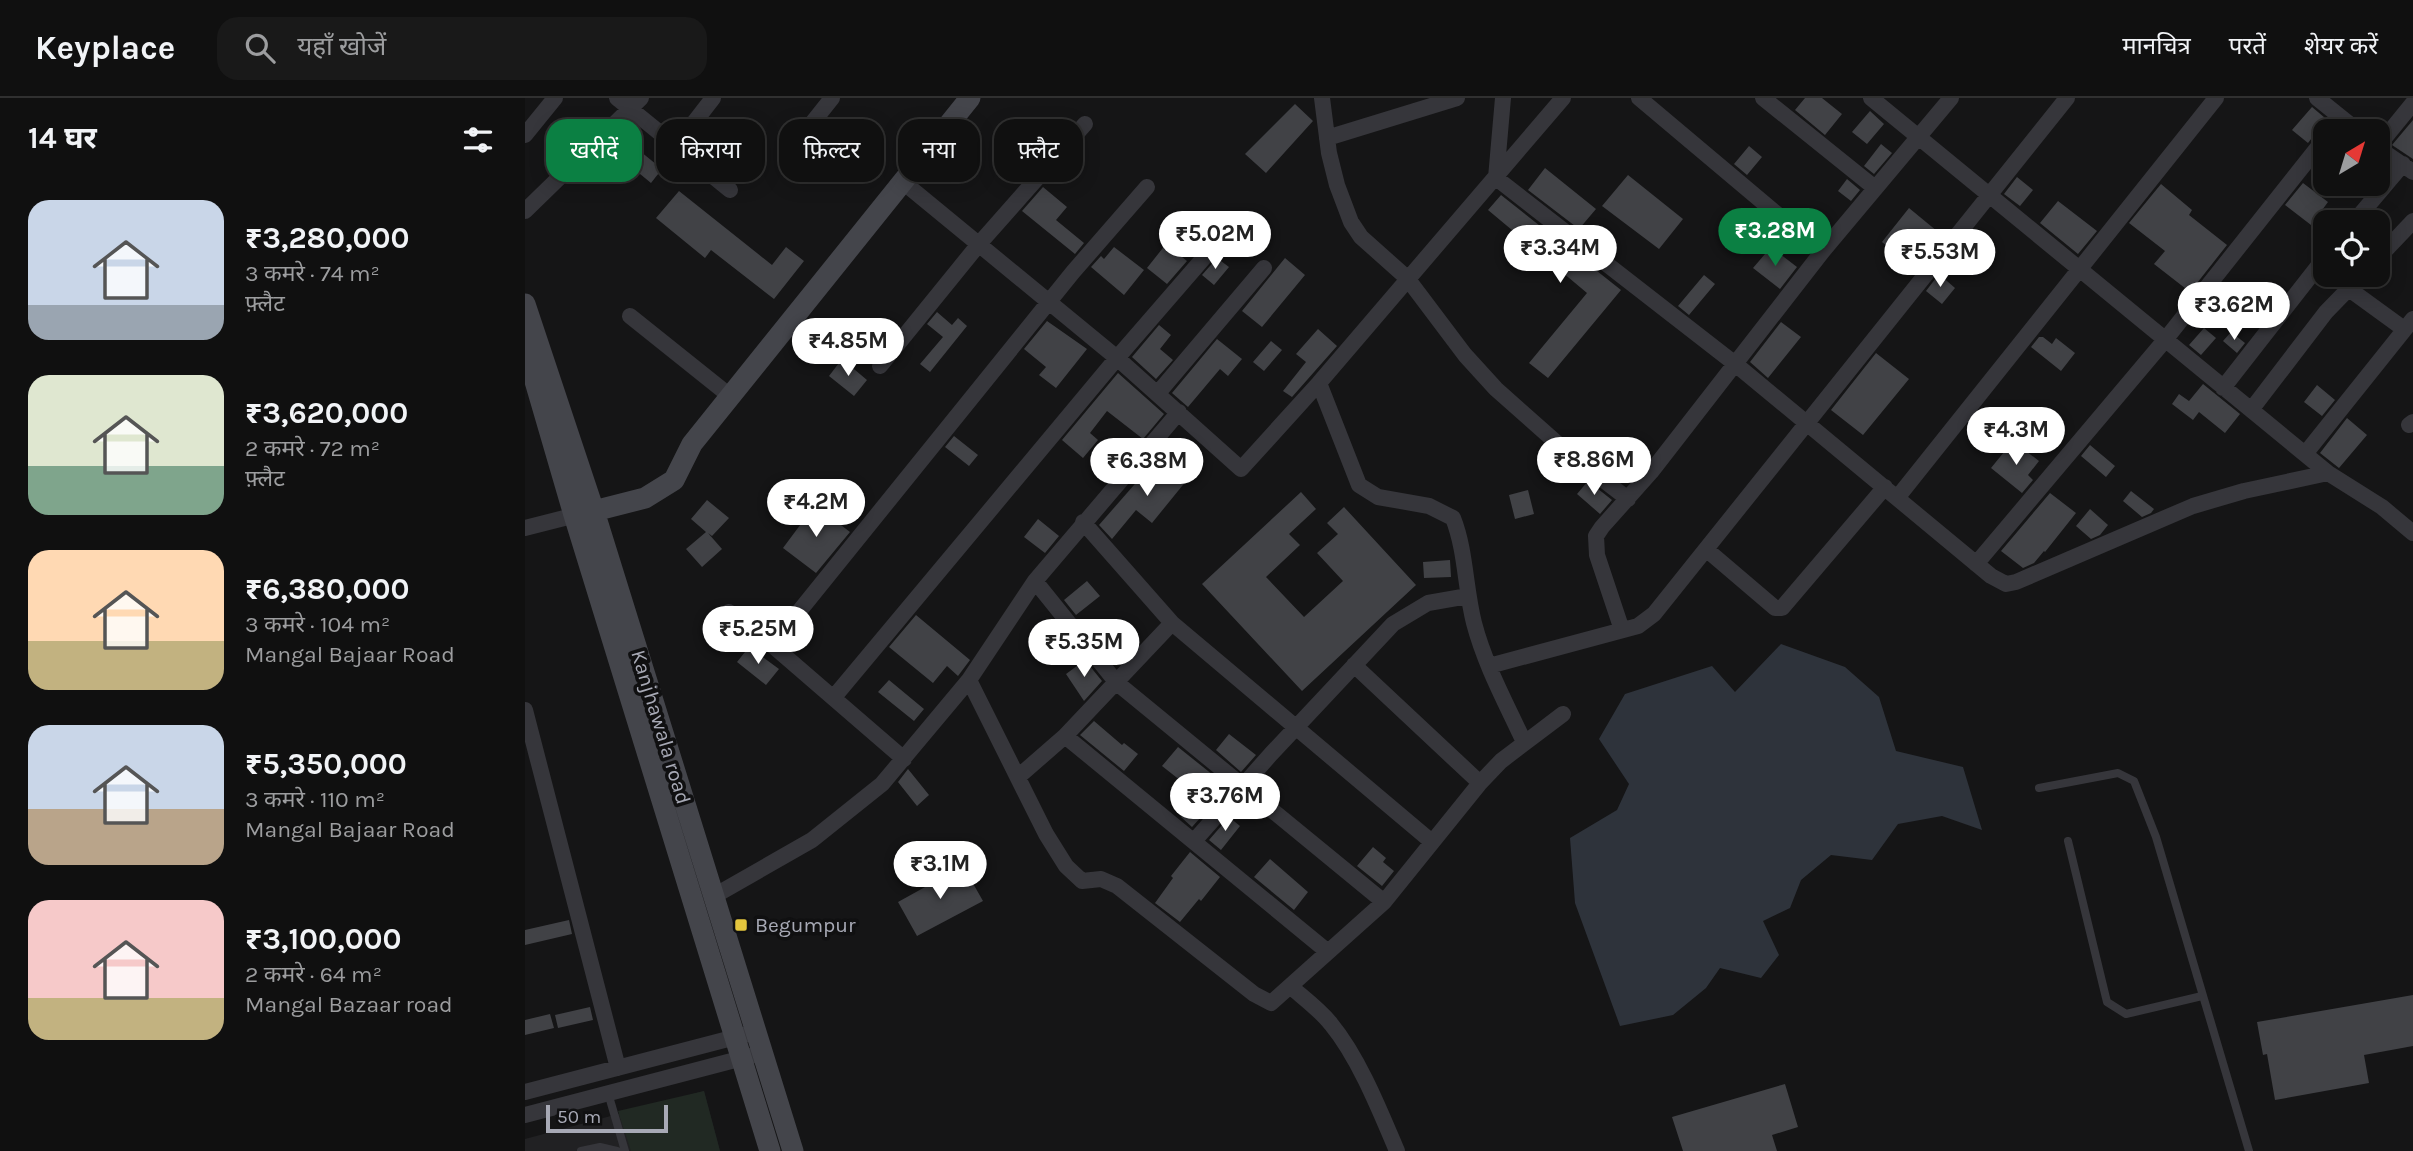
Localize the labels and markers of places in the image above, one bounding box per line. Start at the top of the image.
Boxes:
pin: ₹3.28M [1718,208,1832,268]
pin: ₹5.02M [1158,212,1272,271]
pin: ₹3.34M [1503,226,1617,285]
pin: ₹5.53M [1883,230,1997,289]
pin: ₹3.62M [2177,282,2291,342]
pin: ₹4.85M [791,318,905,378]
pin: ₹4.3M [1967,408,2065,467]
pin: ₹6.38M [1090,438,1204,498]
pin: ₹8.86M [1537,438,1651,497]
pin: ₹4.2M [767,480,865,539]
pin: ₹5.25M [701,606,815,666]
pin: ₹5.35M [1027,620,1141,679]
pin: ₹3.76M [1168,774,1282,833]
pin: ₹3.1M [891,842,989,901]
place label: Begumpur [755,913,856,937]
marker: Begumpur [733,917,749,933]

